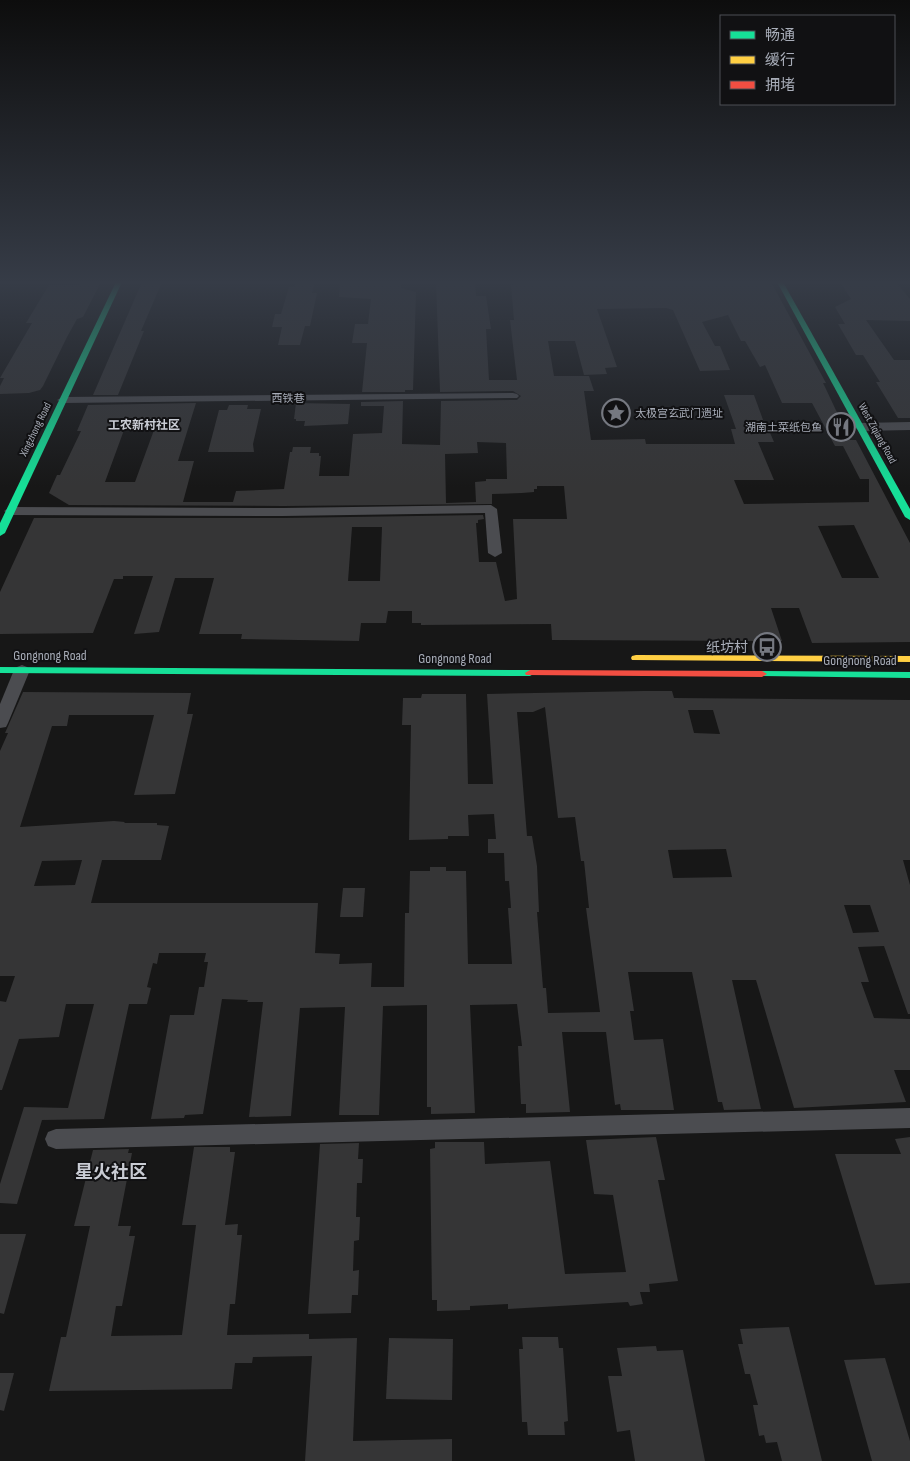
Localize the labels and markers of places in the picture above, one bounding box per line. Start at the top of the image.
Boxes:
place icon: 太极宫玄武门遗址 [601,398,631,428]
place label: 太极宫玄武门遗址 [635,407,723,420]
restaurant icon: 湖南土菜纸包鱼 [826,412,856,442]
place label: 湖南土菜纸包鱼 [745,421,822,434]
bus stop icon: 纸坊村 [752,632,782,662]
place label: 纸坊村 [706,639,748,656]

